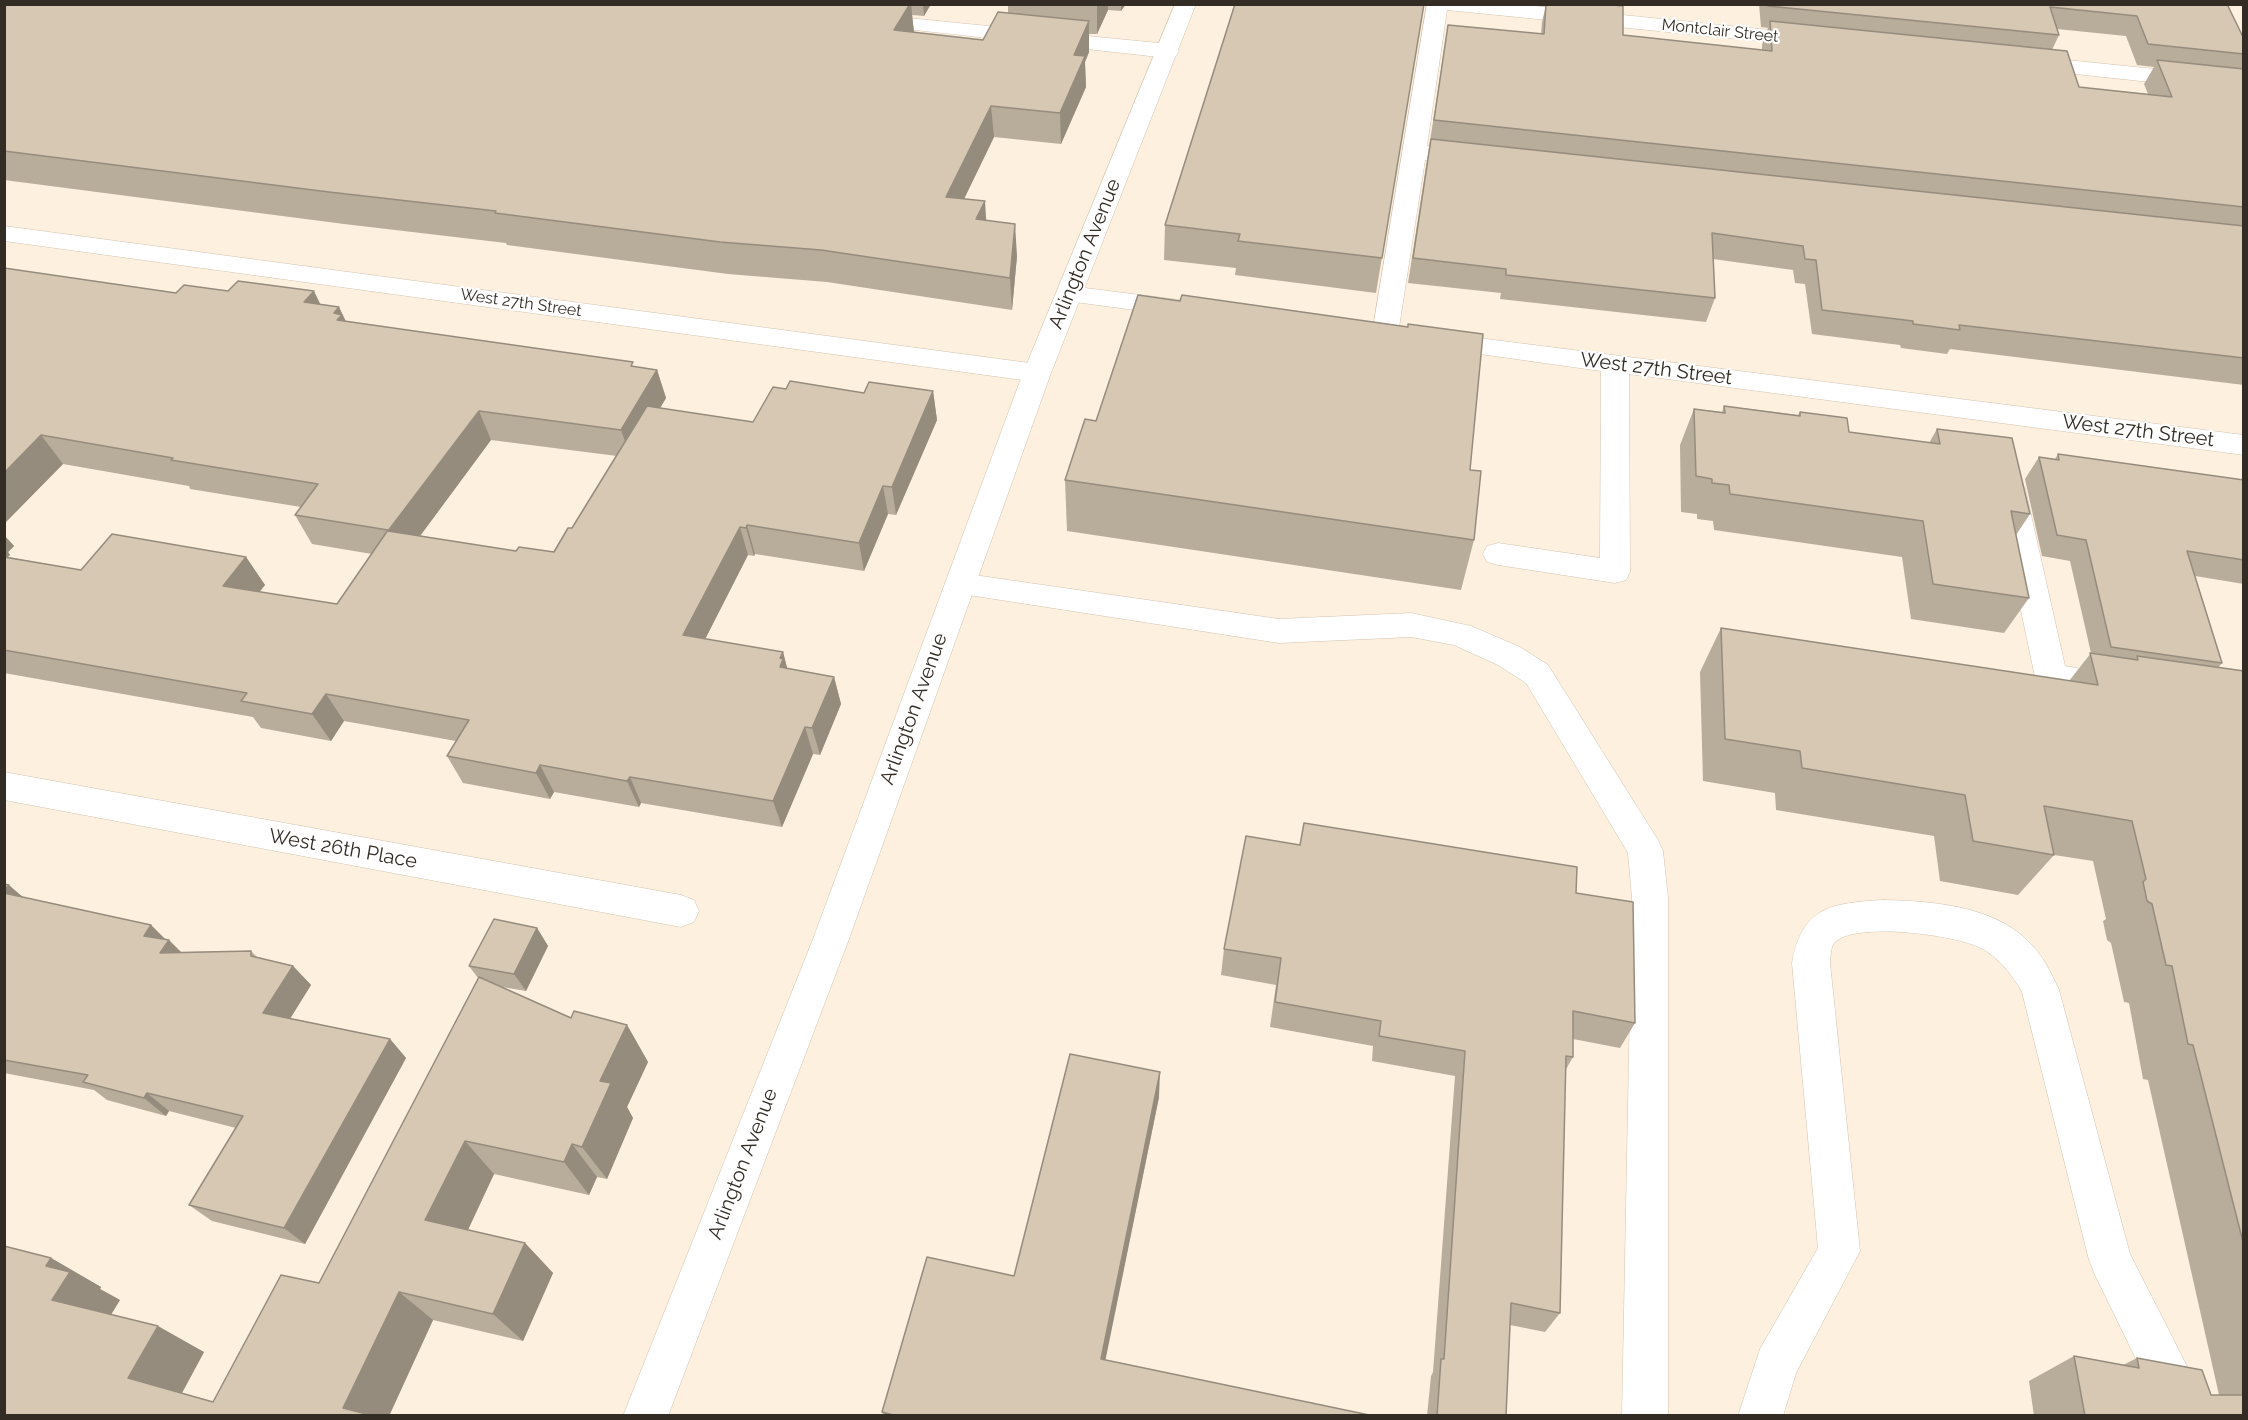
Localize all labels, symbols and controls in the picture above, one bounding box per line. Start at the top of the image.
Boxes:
street label: Montclair Street [1661,15,1779,47]
street label: Arlington Avenue [1044,175,1126,333]
street label: West 27th Street [459,285,583,321]
street label: West 27th Street [1579,348,1733,390]
street label: West 27th Street [2061,410,2215,452]
street label: Arlington Avenue [875,630,953,788]
street label: West 26th Place [267,824,419,874]
street label: Arlington Avenue [703,1085,783,1243]

